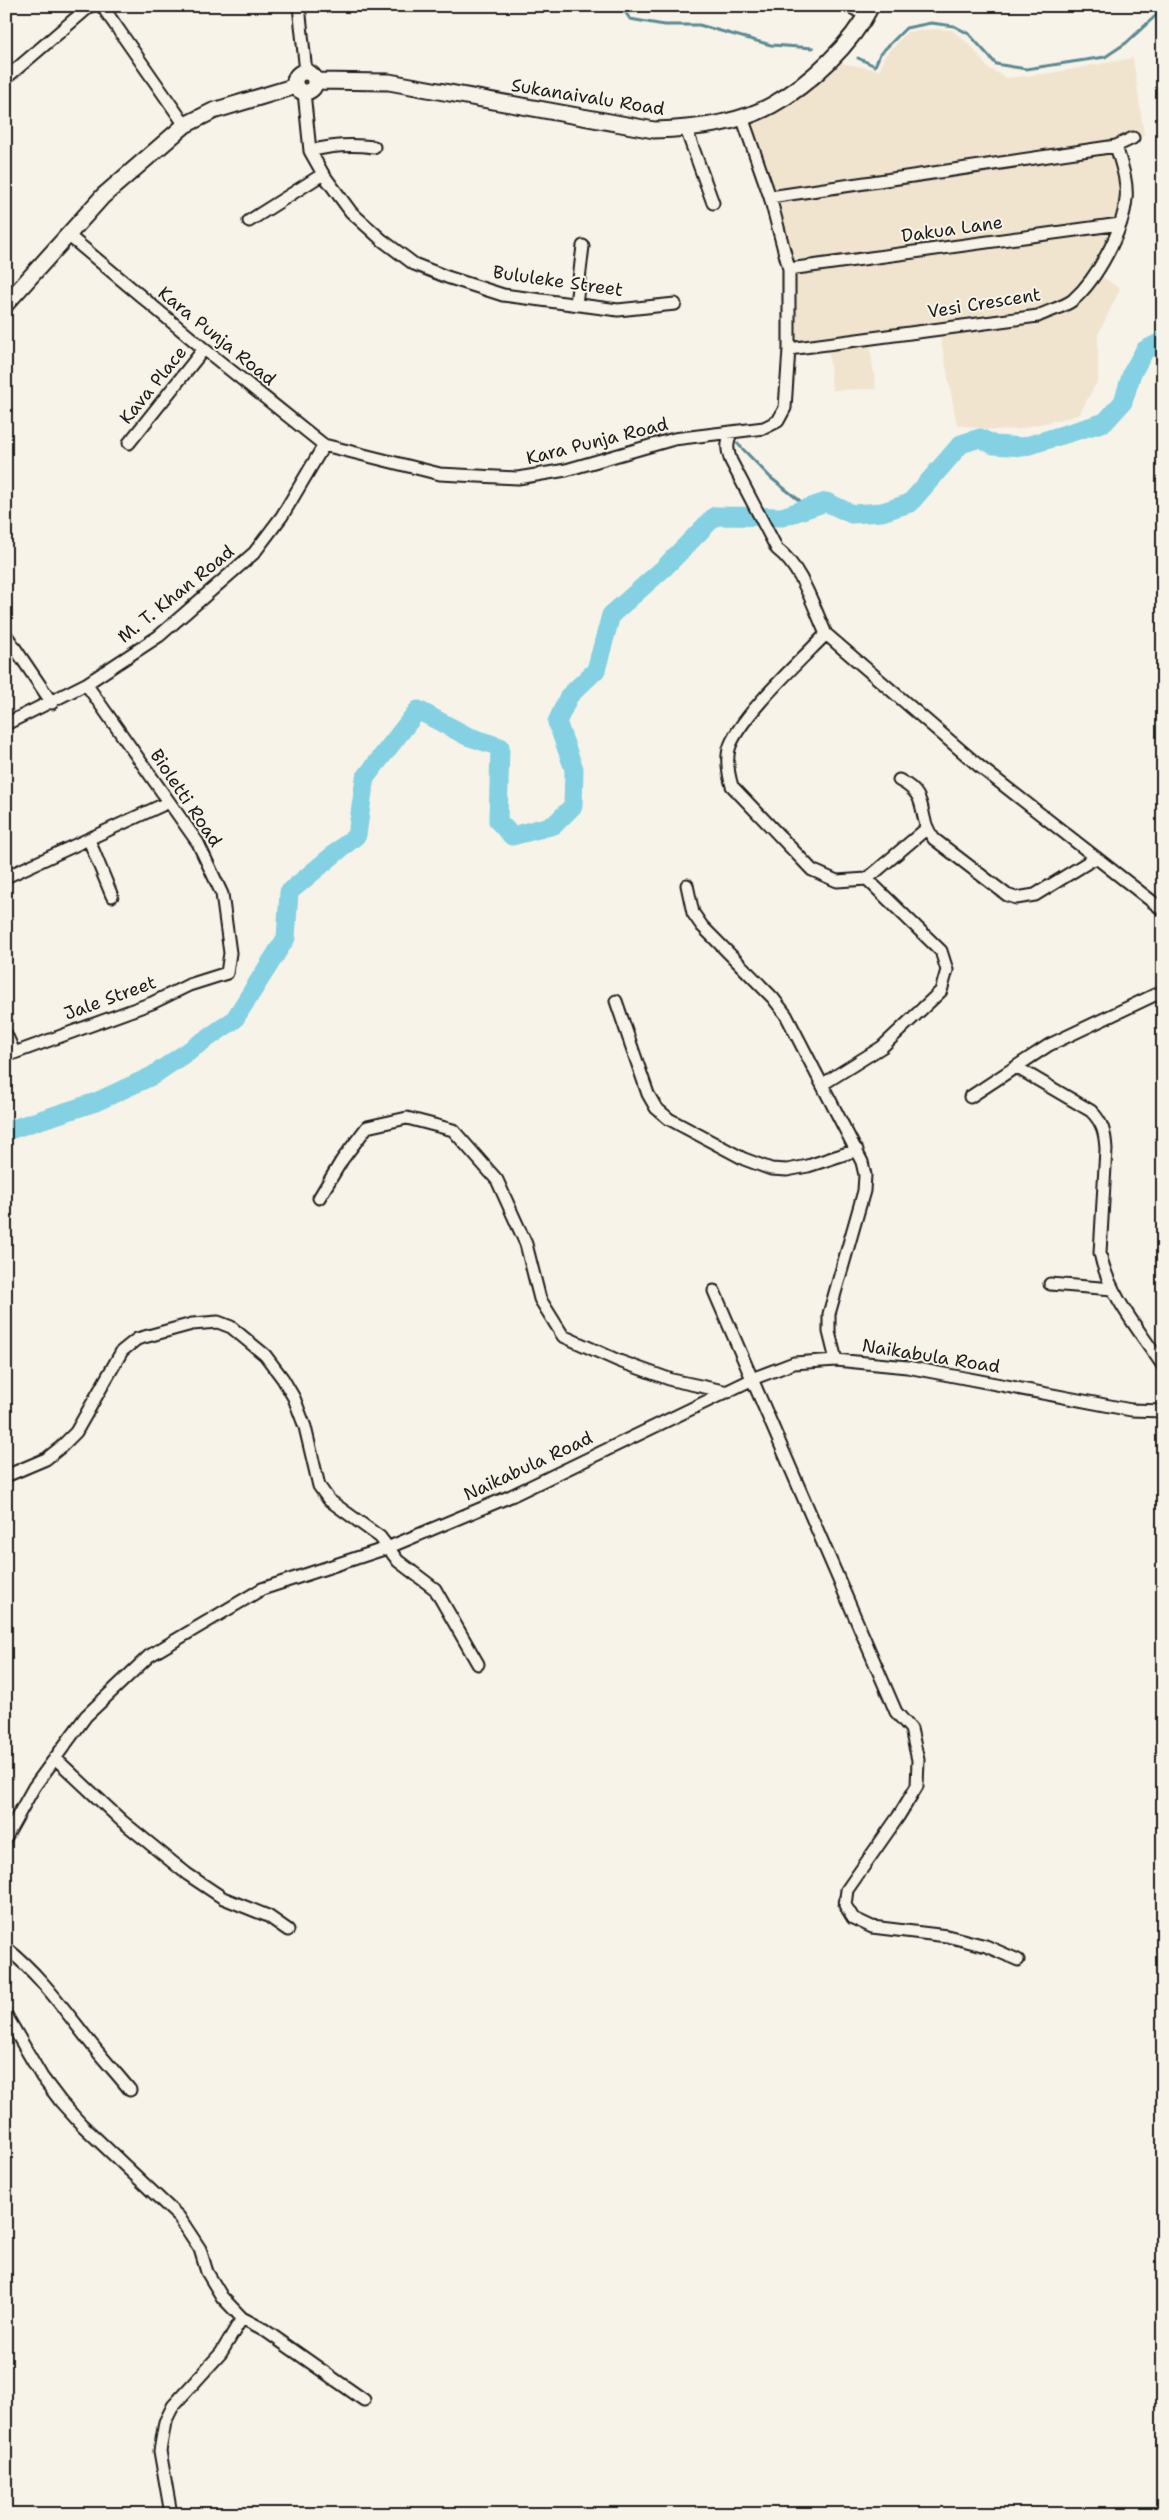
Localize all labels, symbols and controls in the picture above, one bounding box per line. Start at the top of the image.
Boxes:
street label: Sukanaivalu Road [510,73,666,121]
street label: Dakua Lane [900,210,1004,248]
street label: Bululeke Street [491,260,625,302]
street label: Kara Punja Road [153,281,281,391]
street label: Vesi Crescent [926,282,1042,324]
street label: Kava Place [114,341,192,429]
street label: Kara Punja Road [524,412,670,470]
street label: M. T. Khan Road [113,540,239,648]
street label: Bioletti Road [144,744,228,852]
street label: Jale Street [61,970,159,1026]
street label: Naikabula Road [860,1333,1002,1379]
street label: Naikabula Road [460,1426,596,1506]

